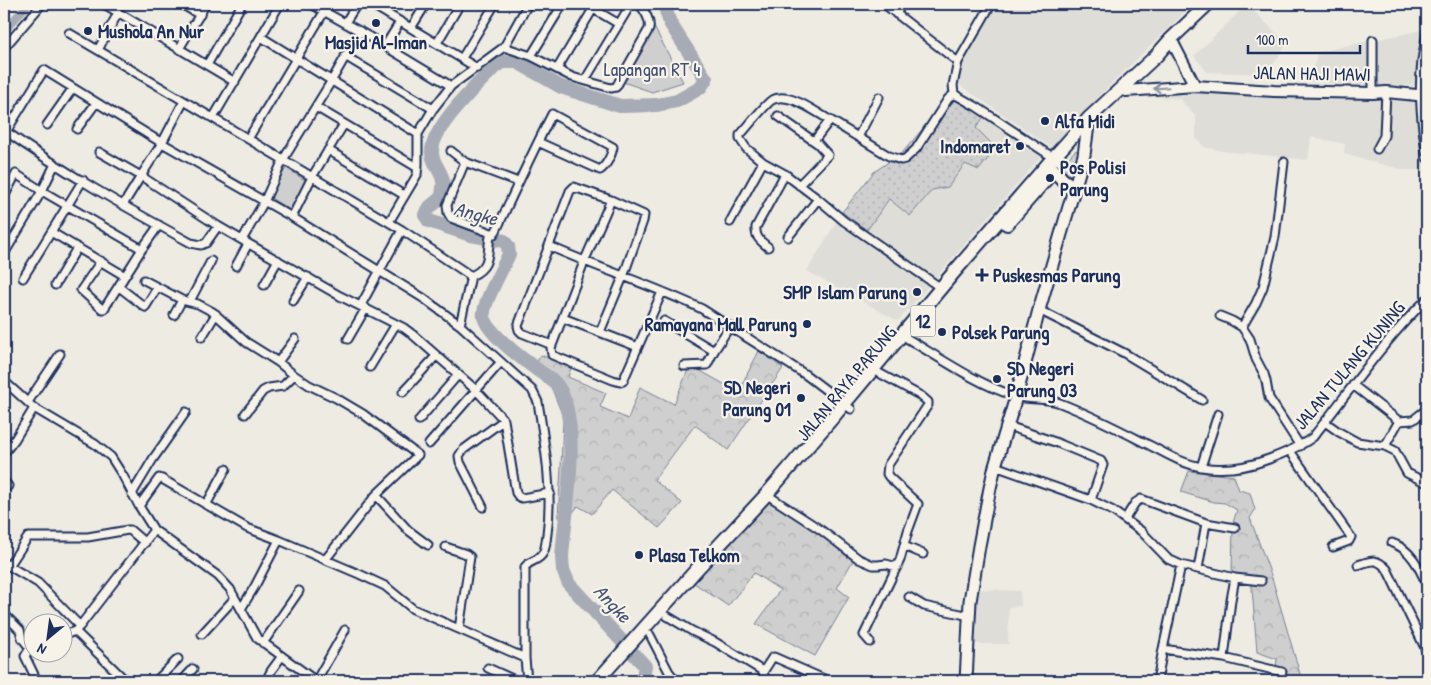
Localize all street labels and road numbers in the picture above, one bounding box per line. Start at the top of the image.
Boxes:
street label: JALAN HAJI MAWI [1253,59,1371,87]
street label: JALAN TULANG KUNING [1287,295,1411,435]
road number: 12 [910,306,936,336]
street label: JALAN RAYA PARUNG [790,320,902,446]

